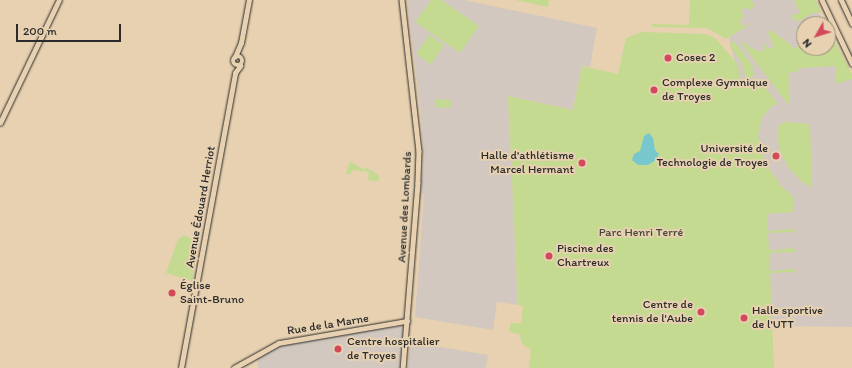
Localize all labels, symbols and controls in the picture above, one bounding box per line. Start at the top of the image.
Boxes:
scale bar [18,16,123,42]
north arrow [796,16,836,56]
text: 200 m [23,24,57,38]
text: N [800,36,814,50]
place label: Cosec 2 [676,51,715,65]
marker: Cosec 2 [663,53,673,63]
place label: Complexe Gymnique de Troyes [662,76,767,104]
marker: Complexe Gymnique de Troyes [649,85,659,95]
place label: Université de Technologie de Troyes [657,142,768,170]
street label: Avenue Édouard Herriot [183,145,219,269]
place label: Halle d'athlétisme Marcel Hermant [480,149,574,177]
street label: Avenue des Lombards [395,151,415,263]
marker: Université de Technologie de Troyes [771,151,781,161]
marker: Halle d'athlétisme Marcel Hermant [577,158,587,168]
park label: Parc Henri Terré [599,226,683,240]
place label: Piscine des Chartreux [557,242,614,270]
marker: Piscine des Chartreux [544,251,554,261]
place label: Église Saint-Bruno [180,279,244,307]
marker: Église Saint-Bruno [167,288,177,298]
place label: Centre de tennis de l'Aube [612,298,693,326]
place label: Halle sportive de l'UTT [752,304,823,332]
marker: Centre de tennis de l'Aube [696,307,706,317]
street label: Rue de la Marne [286,311,370,339]
marker: Halle sportive de l'UTT [739,313,749,323]
place label: Centre hospitalier de Troyes [347,335,440,363]
marker: Centre hospitalier de Troyes [332,343,344,355]

